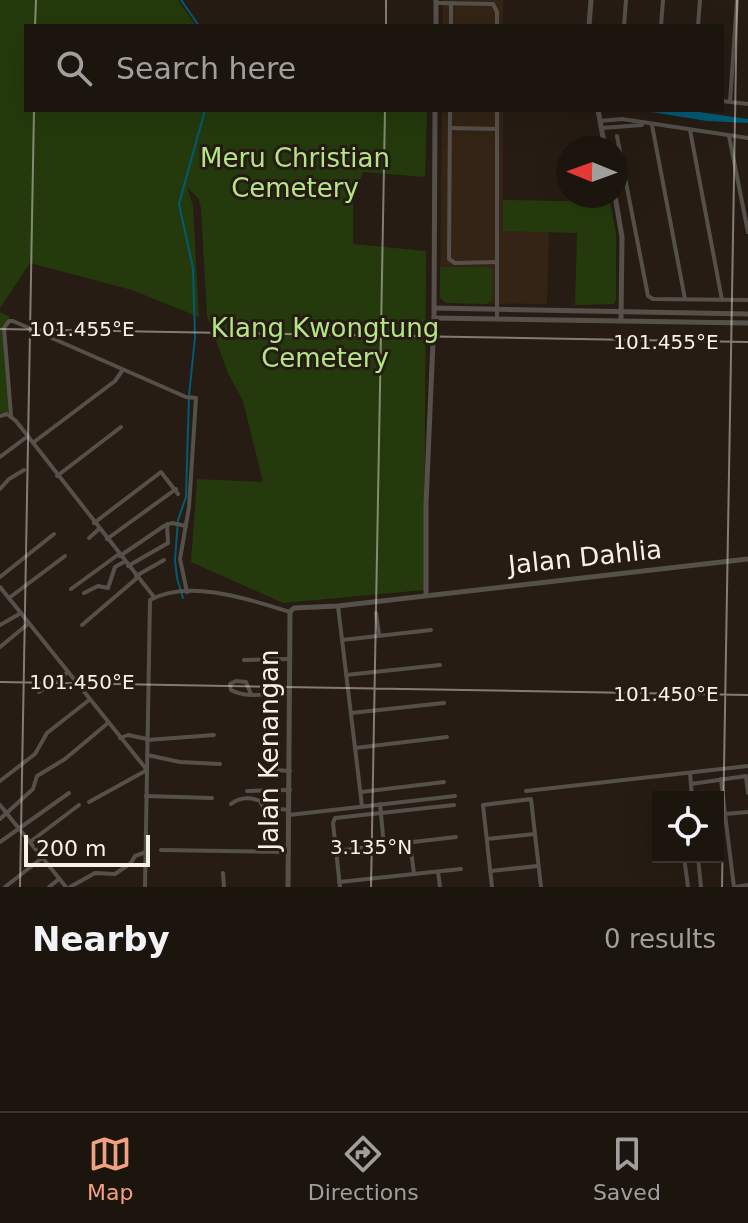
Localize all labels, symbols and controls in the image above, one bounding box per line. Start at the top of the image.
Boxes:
search box [24,24,724,112]
icon: search [52,46,96,90]
text: Search here [116,51,296,86]
north arrow [556,136,628,208]
park label: Meru Christian Cemetery [200,143,390,203]
park label: Klang Kwongtung Cemetery [211,313,439,373]
text: 101.455°E [29,317,135,341]
text: 101.455°E [613,330,719,354]
street label: Jalan Dahlia [505,534,663,580]
street label: Jalan Kenangan [254,649,284,853]
text: 101.450°E [29,670,135,694]
text: 101.450°E [613,682,719,706]
map controls [652,791,724,863]
button: locate [652,791,724,863]
scale bar [24,831,150,867]
text: 3.135°N [330,835,412,859]
text: 200 m [36,836,106,861]
text: Nearby [32,919,170,959]
text: 0 results [604,924,716,954]
tab: Map [87,1132,134,1205]
tab: Directions [308,1132,419,1205]
tab: Saved [593,1132,661,1205]

